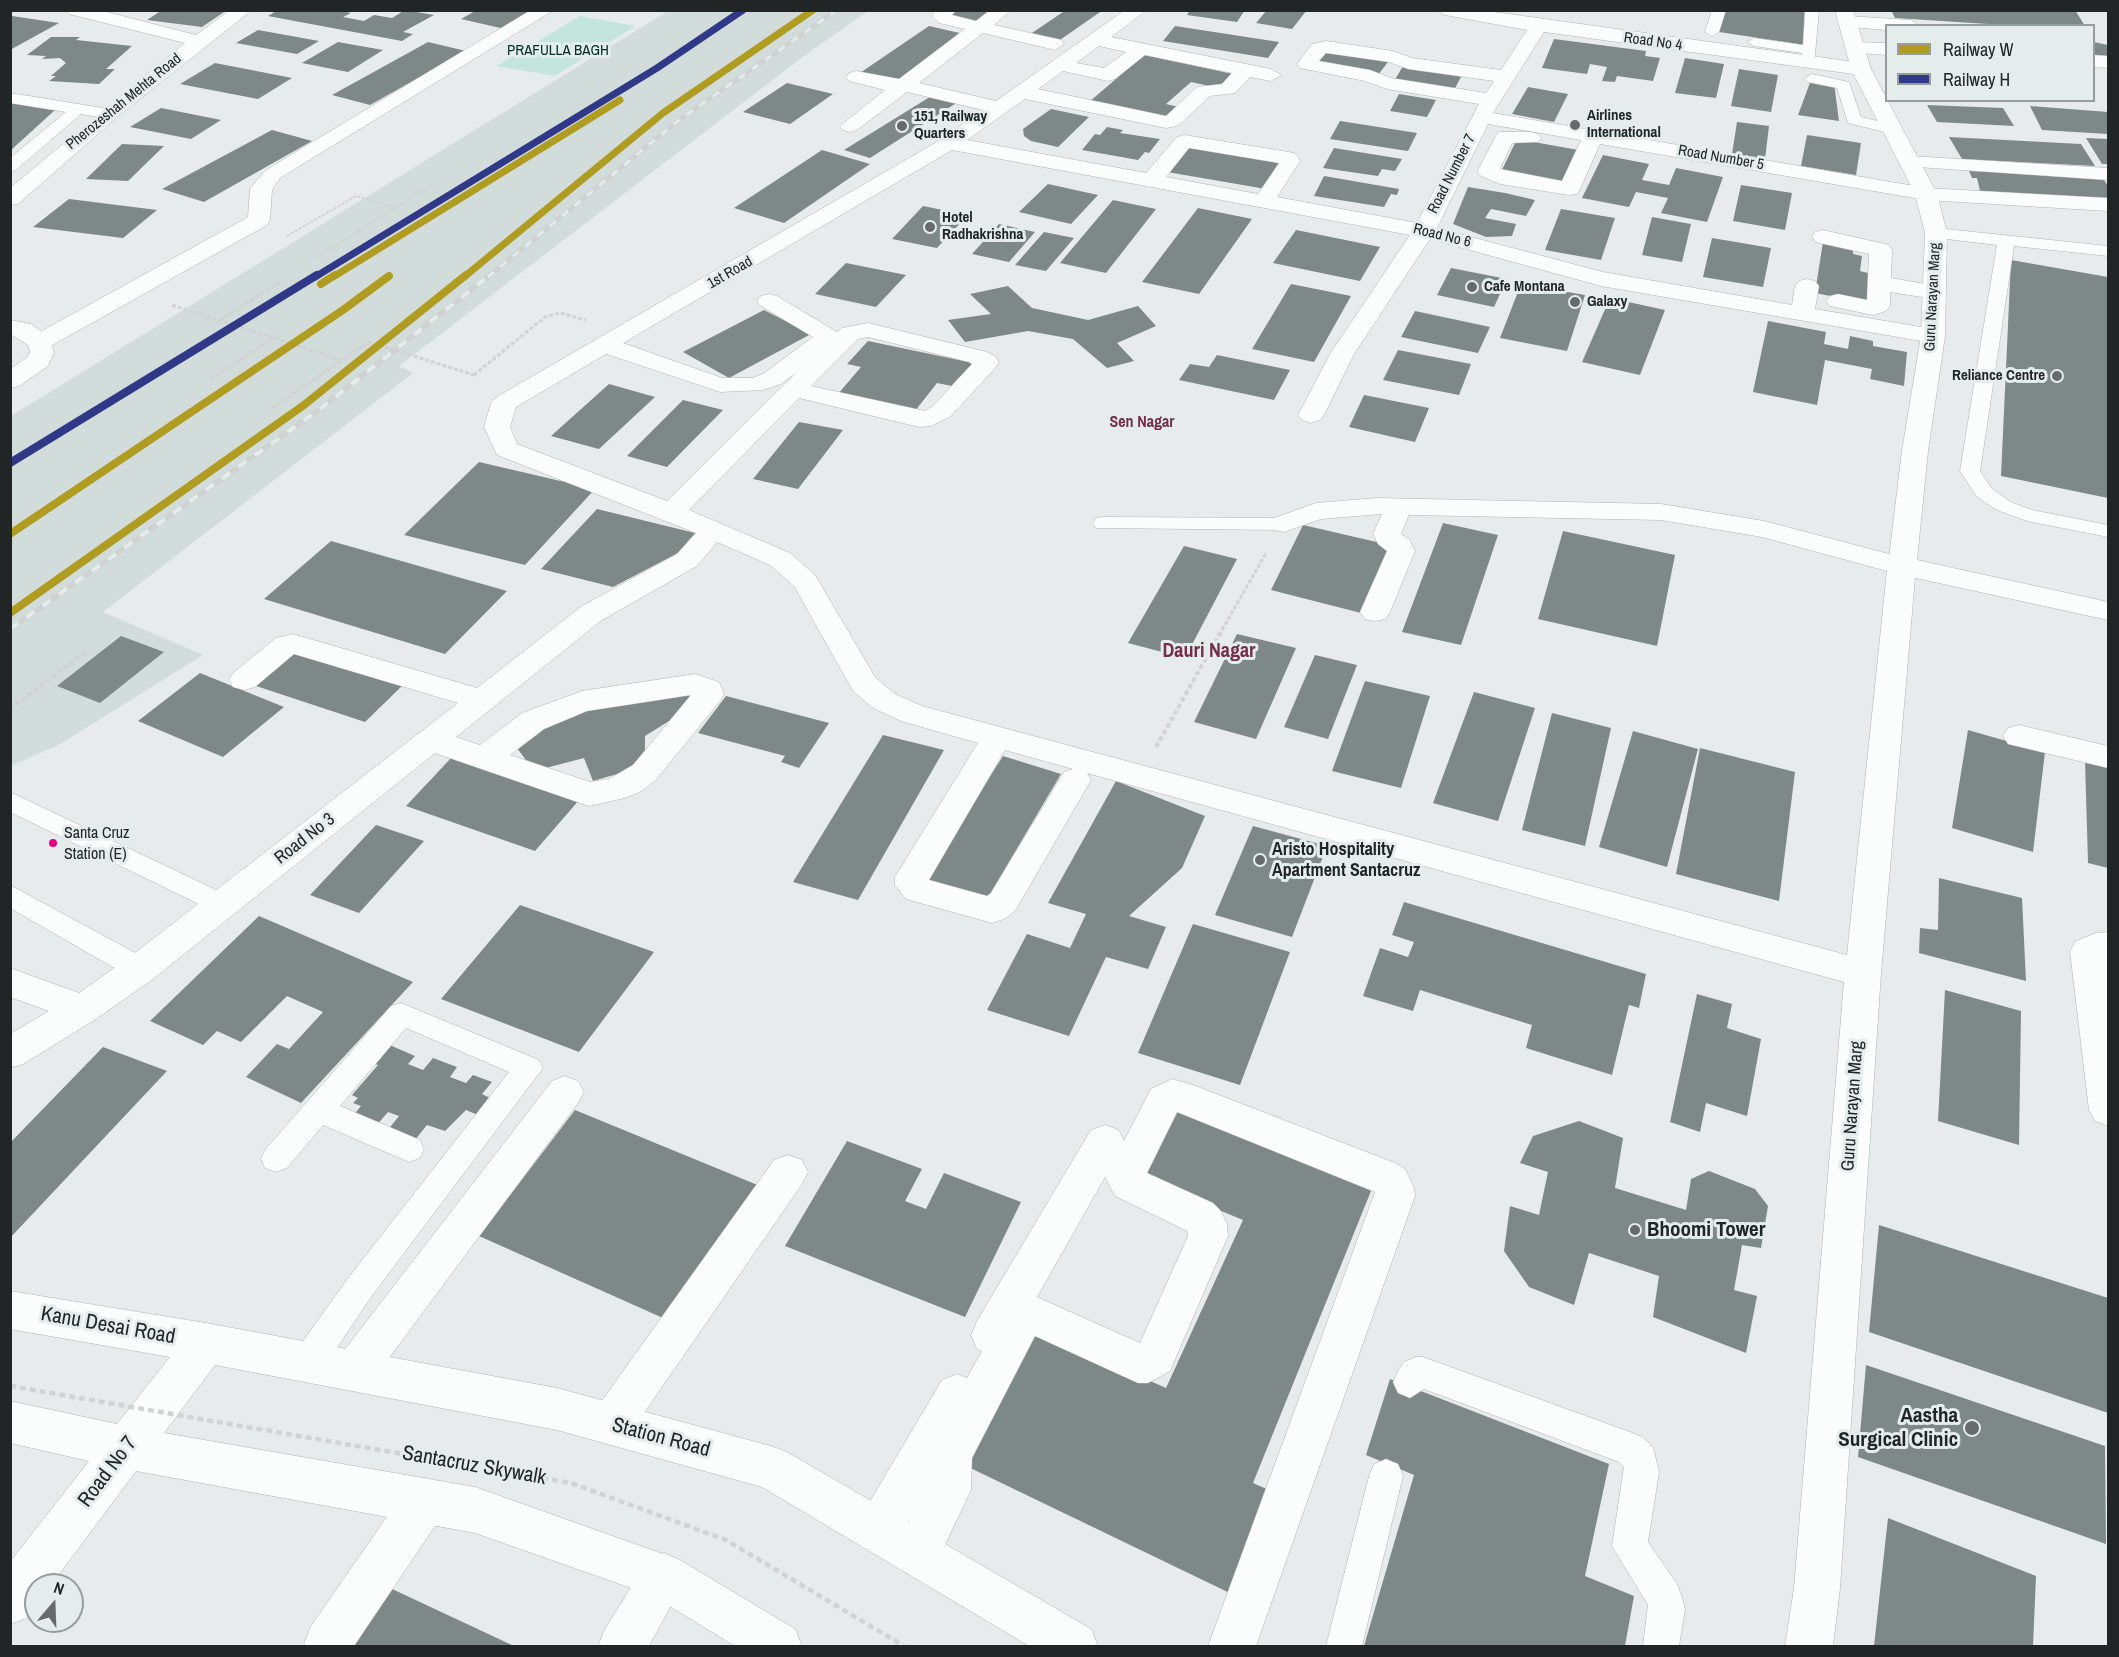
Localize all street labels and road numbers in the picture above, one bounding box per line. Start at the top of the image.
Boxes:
street label: Road No 4 [1623,29,1683,55]
street label: Pherozeshah Mehta Road [63,50,185,154]
street label: Road Number 7 [1424,131,1480,217]
street label: Road Number 5 [1677,142,1765,174]
street label: Road No 6 [1411,220,1473,252]
street label: Guru Narayan Marg [1921,242,1945,352]
street label: 1st Road [704,253,756,293]
street label: Road No 3 [271,809,339,869]
street label: Guru Narayan Marg [1838,1040,1868,1172]
street label: Kanu Desai Road [39,1302,177,1350]
street label: Station Road [609,1413,713,1463]
street label: Road No 7 [73,1432,143,1512]
street label: Santacruz Skywalk [400,1441,548,1491]

